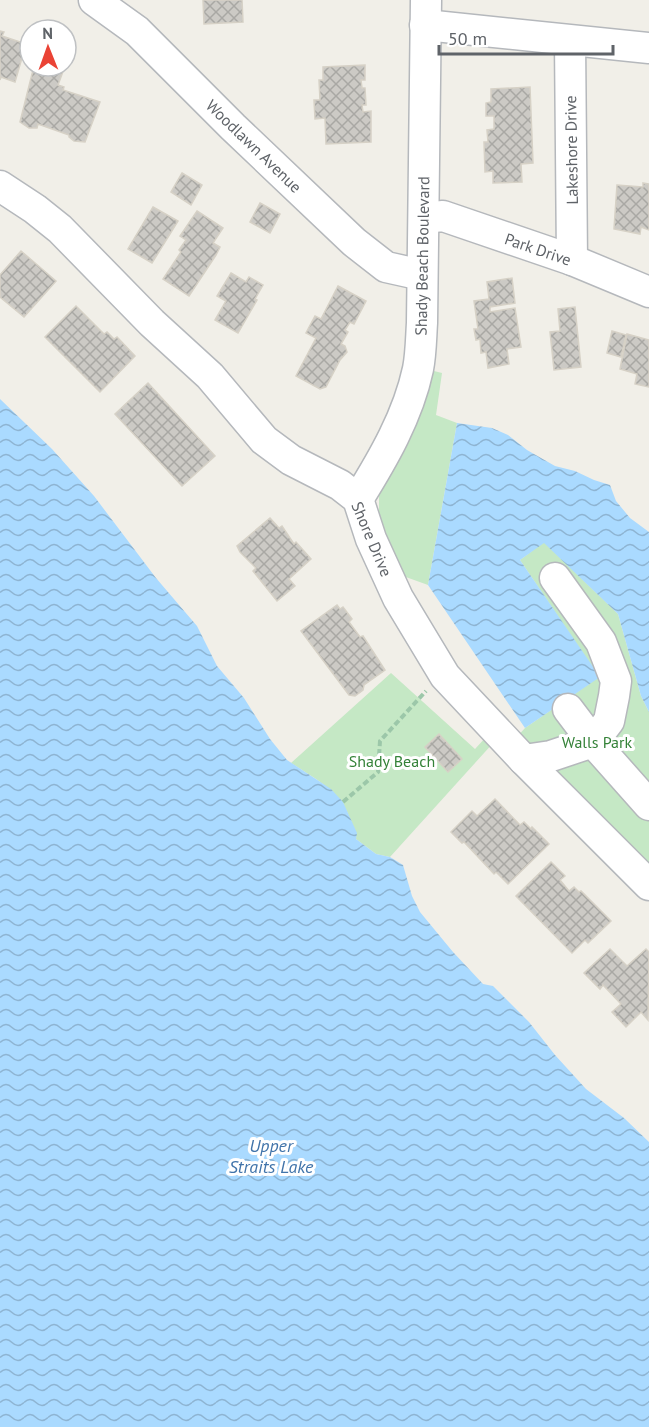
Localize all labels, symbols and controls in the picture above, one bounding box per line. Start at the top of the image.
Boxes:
north arrow [18,18,78,78]
scale bar [439,18,613,56]
text: N [42,23,53,43]
text: 50 m [448,27,487,50]
street label: Woodlawn Avenue [202,95,306,197]
street label: Lakeshore Drive [560,95,582,205]
street label: Shady Beach Boulevard [411,176,433,336]
street label: Park Drive [502,228,574,270]
street label: Shore Drive [347,498,397,580]
park label: Walls Park [562,732,632,752]
park label: Shady Beach [349,751,435,771]
water label: Upper Straits Lake [229,1134,314,1178]

